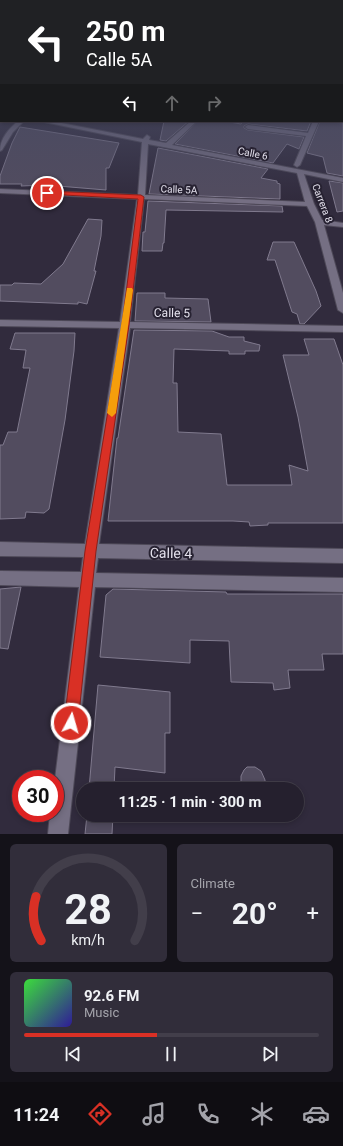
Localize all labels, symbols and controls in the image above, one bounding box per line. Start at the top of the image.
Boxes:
text: 250 m [86,15,165,48]
icon: left [20,16,72,68]
text: Calle 5A [86,49,152,70]
icon: left [119,92,141,114]
icon: ahead [161,92,183,114]
icon: right [203,92,225,114]
street label: Calle 6 [237,145,269,162]
pin [30,176,64,210]
icon: arrive [36,182,58,204]
street label: Carrera 8 [310,182,335,224]
street label: Calle 5A [160,183,198,196]
street label: Calle 5 [154,306,191,320]
street label: Calle 4 [150,545,192,561]
position arrow [50,702,92,744]
speed limit sign: 30 [12,770,64,822]
text: 11:25 · 1 min · 300 m [119,793,261,811]
text: Climate [191,876,235,891]
text: 28 [64,885,112,934]
text: 20° [232,896,278,931]
text: − [191,901,203,926]
text: + [307,901,319,926]
text: km/h [71,932,105,948]
text: 92.6 FM [84,987,139,1005]
text: Music [84,1005,119,1020]
icon: previous [62,1043,84,1065]
icon: pause [160,1043,182,1065]
icon: next [259,1043,281,1065]
icon: directions [86,1100,114,1128]
icon: music [140,1100,168,1128]
icon: phone [194,1100,222,1128]
icon: climate [248,1100,276,1128]
icon: car [302,1100,330,1128]
text: 11:24 [13,1104,59,1125]

